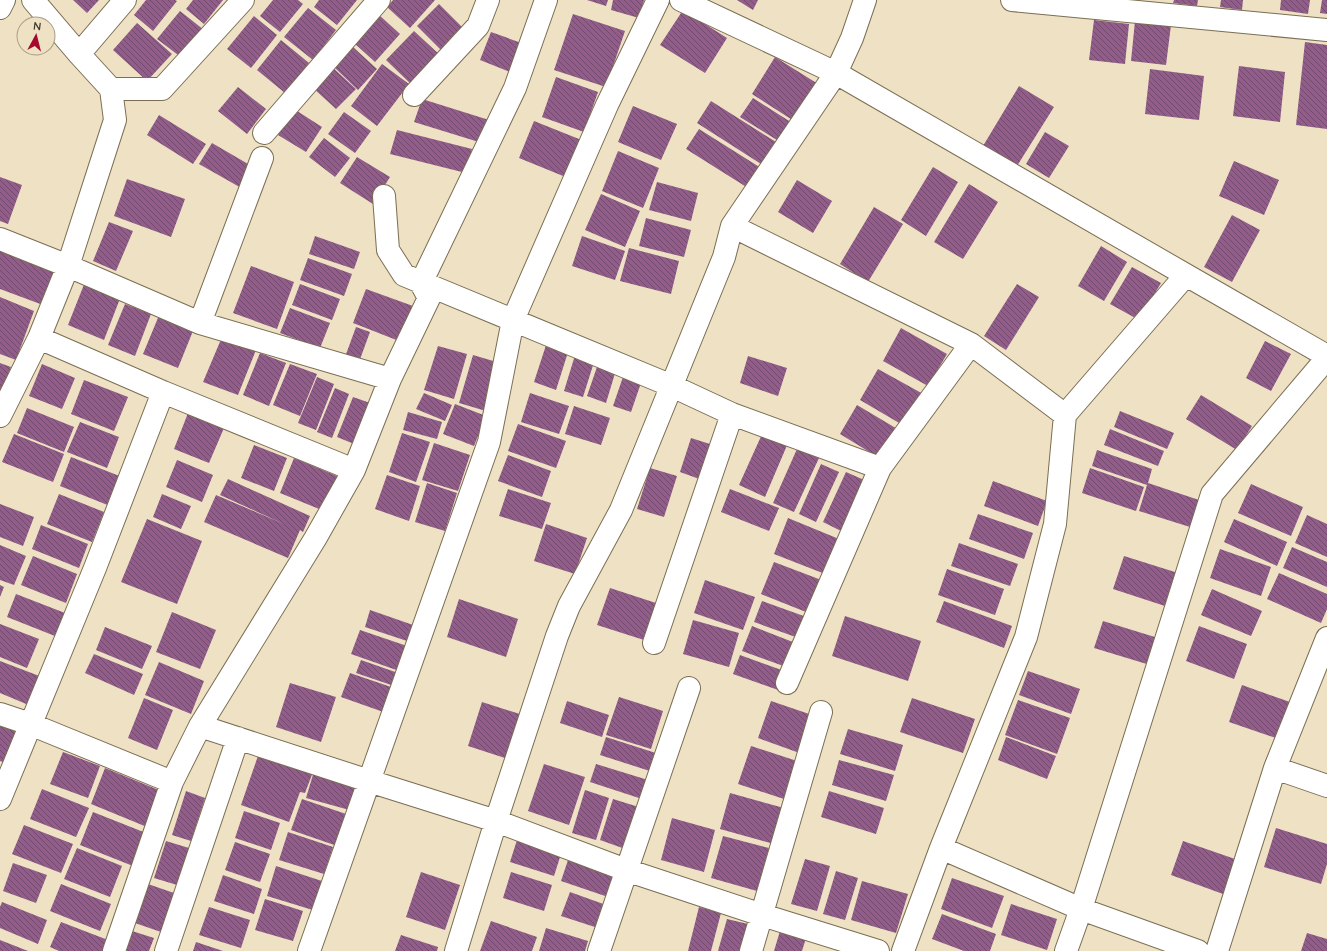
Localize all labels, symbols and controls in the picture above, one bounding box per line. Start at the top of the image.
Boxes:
north arrow [16,16,56,56]
text: N [32,19,42,34]

